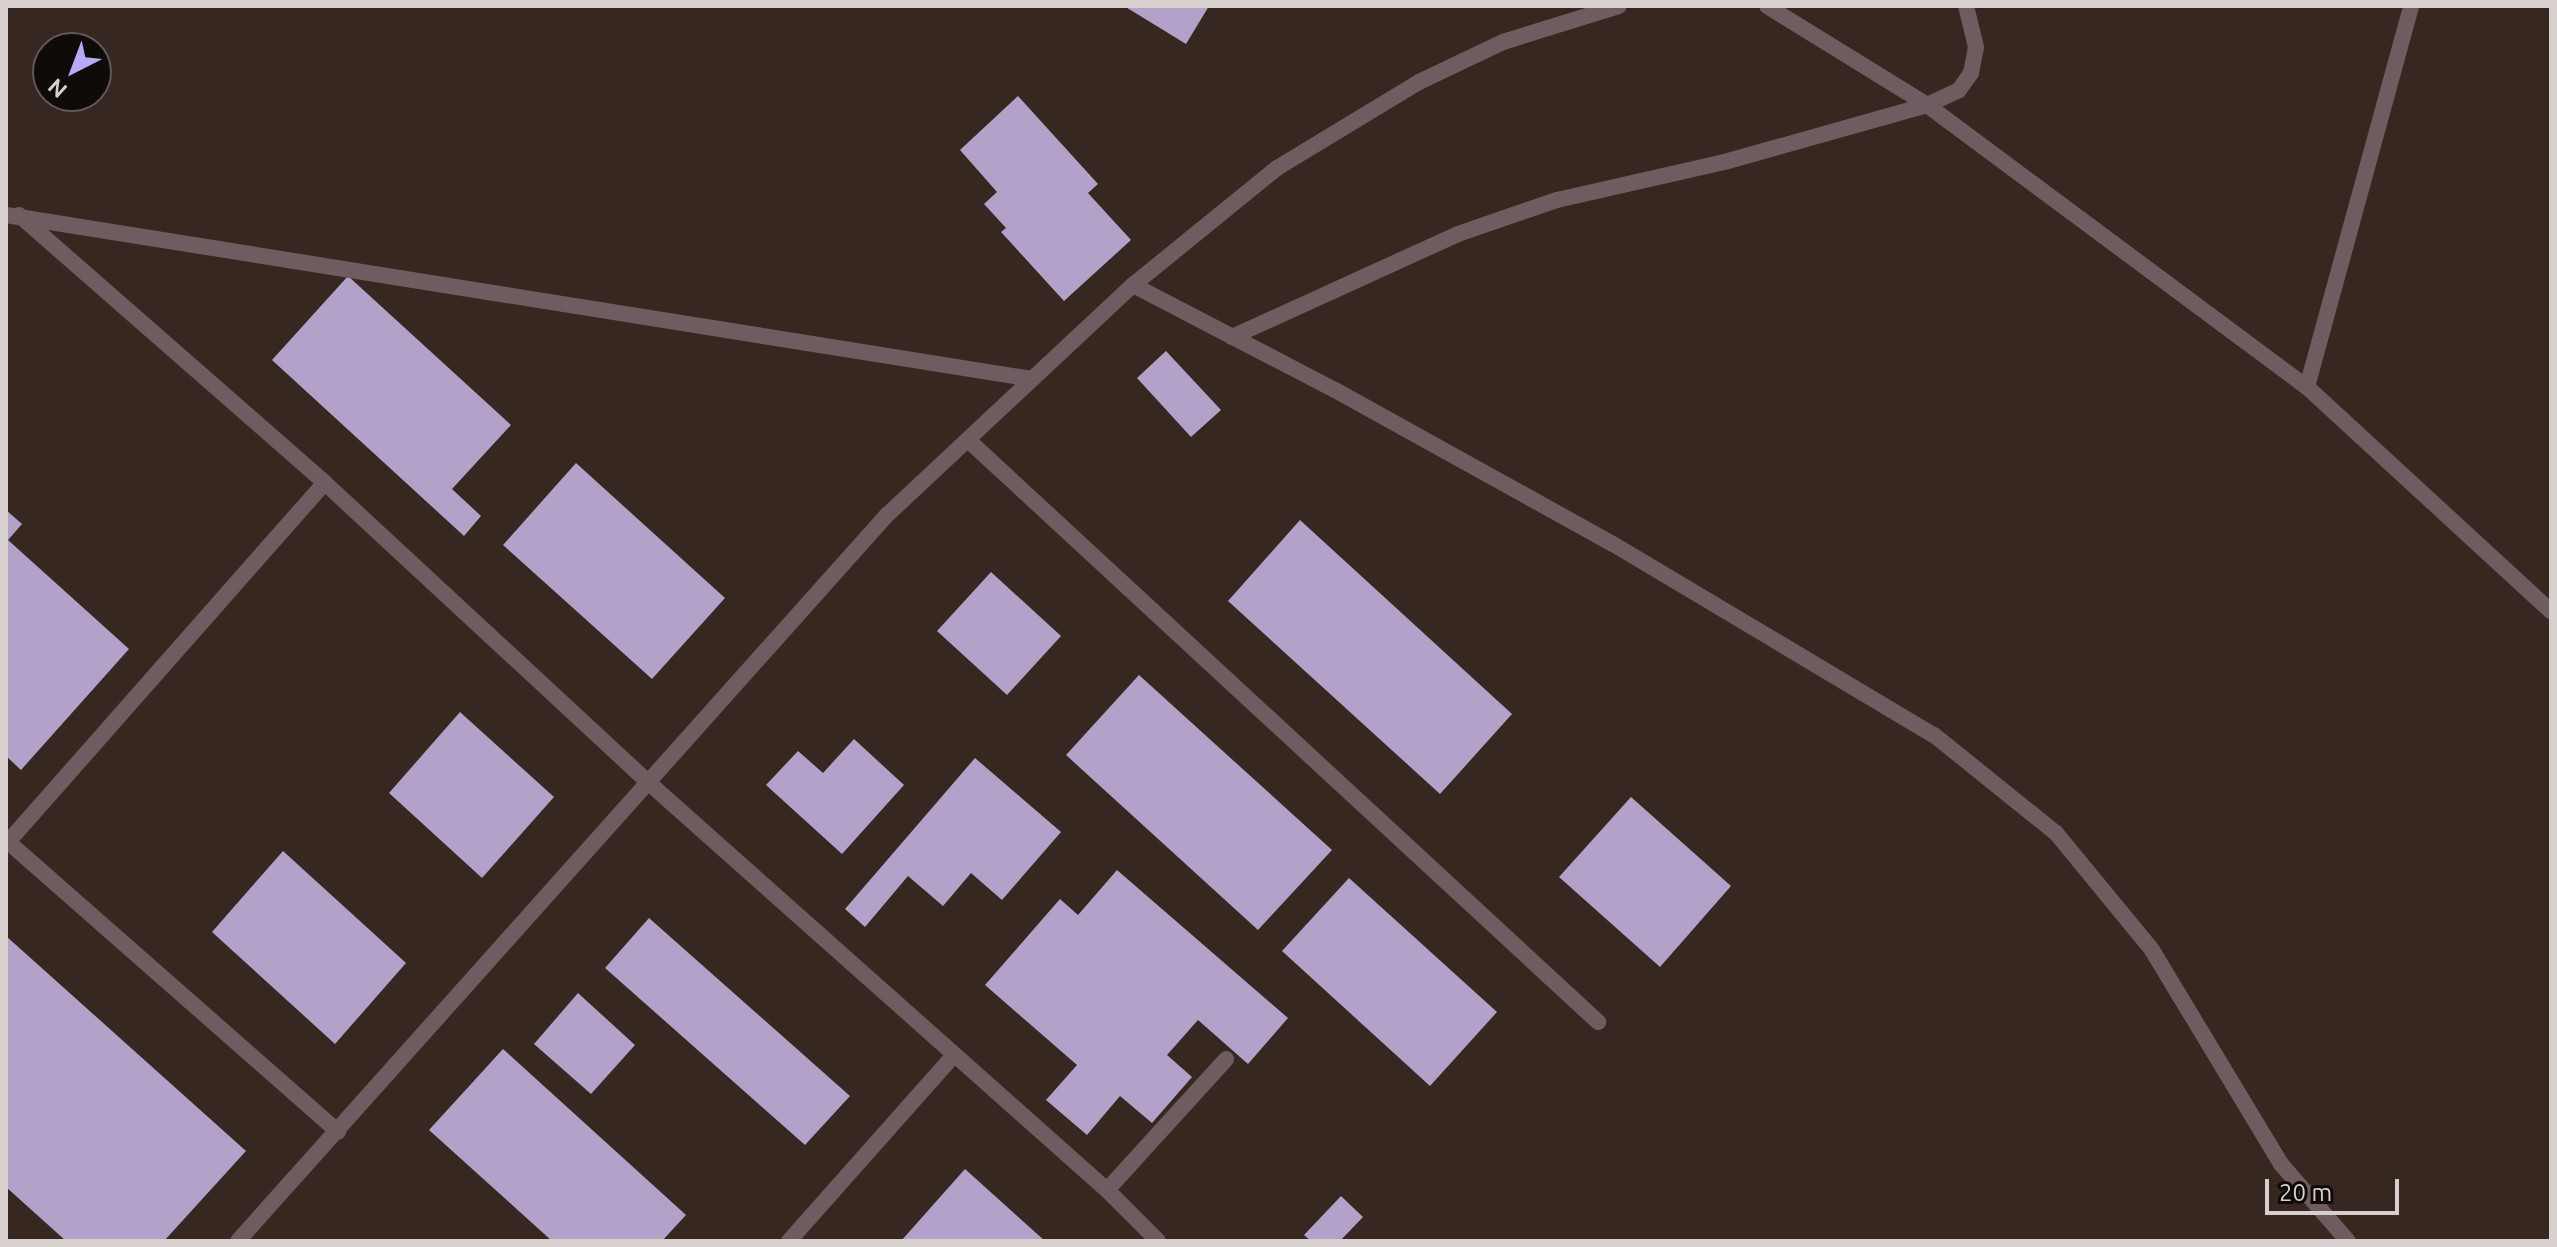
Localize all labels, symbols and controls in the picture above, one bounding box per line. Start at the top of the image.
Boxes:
north arrow [32,32,112,112]
text: N [42,74,71,104]
scale bar [2269,1163,2403,1213]
text: 20 m [2279,1179,2332,1206]

